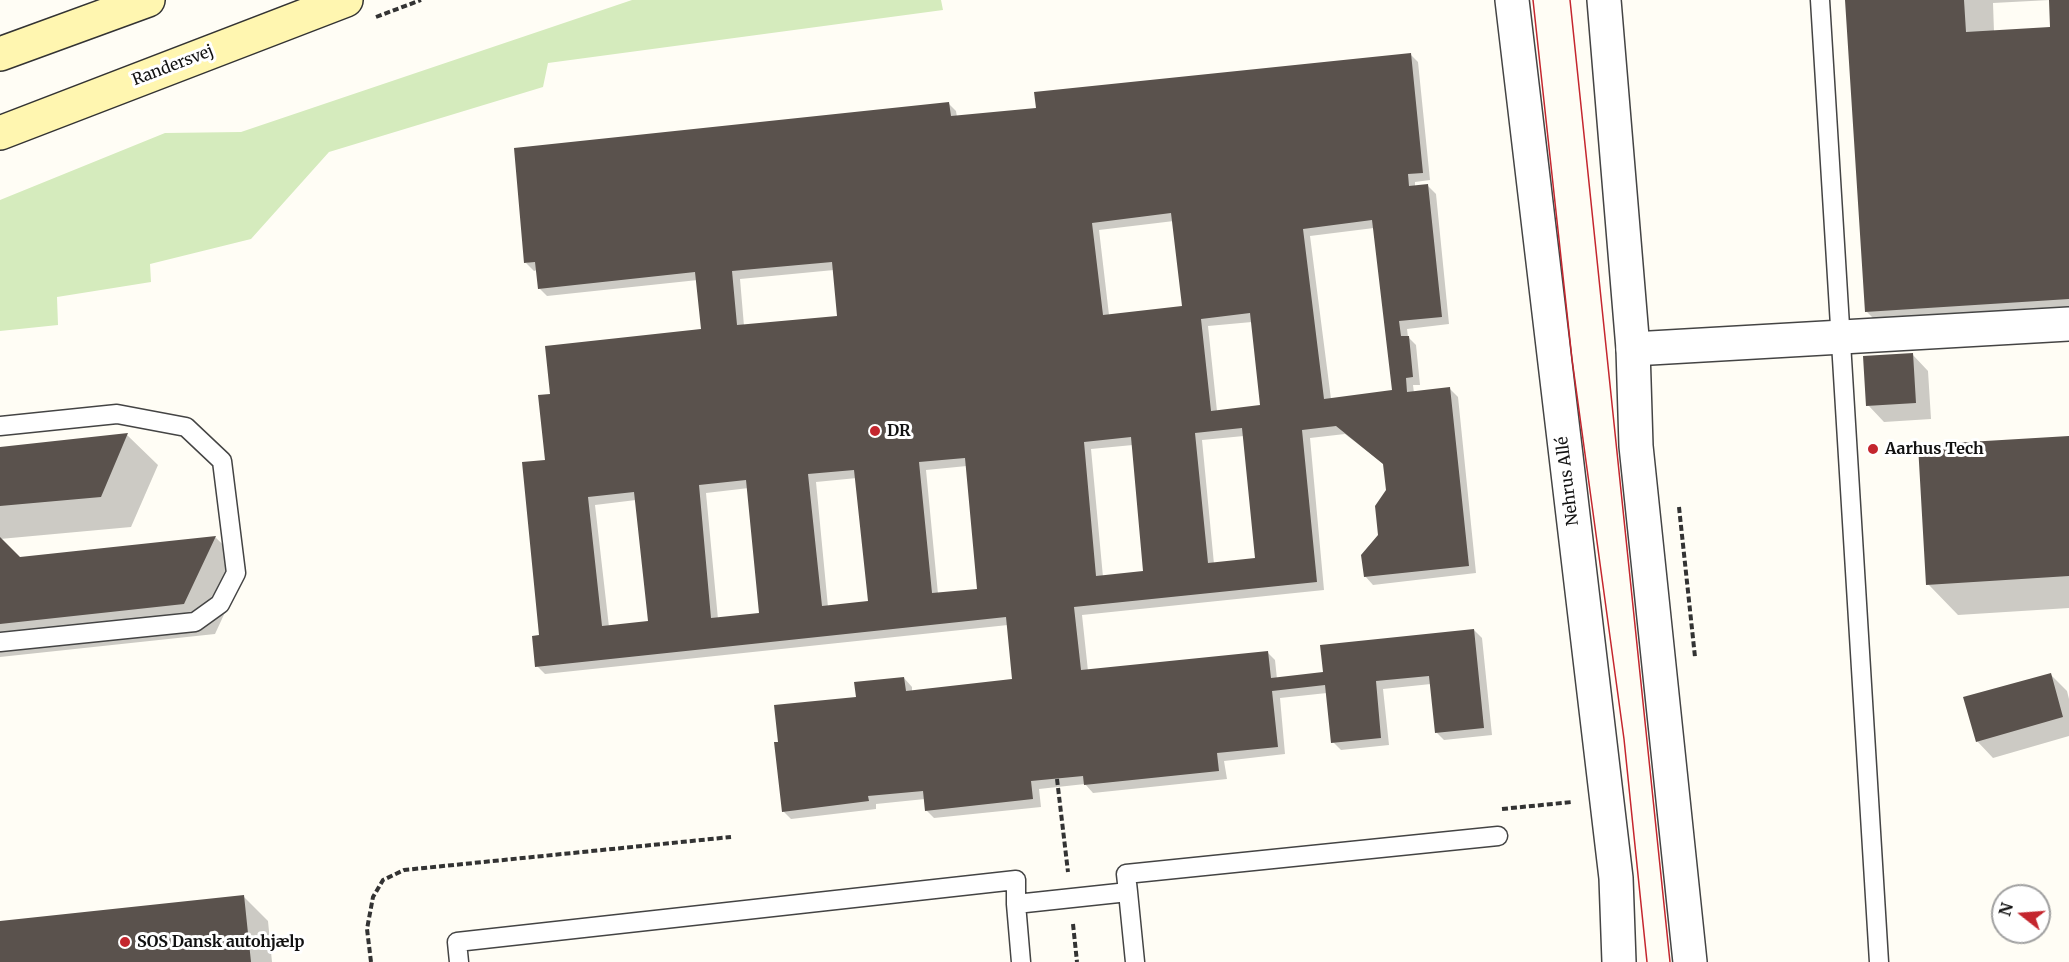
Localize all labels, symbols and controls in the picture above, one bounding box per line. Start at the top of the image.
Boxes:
street label: Randersvej [130,42,216,90]
place label: DR [887,421,910,441]
marker: DR [868,424,882,438]
street label: Nehrus Allé [1553,435,1583,527]
place label: Aarhus Tech [1885,439,1984,459]
marker: Aarhus Tech [1866,442,1880,456]
north arrow [1991,884,2051,944]
text: N [1994,900,2017,918]
place label: SOS Dansk autohjælp [137,932,304,952]
marker: SOS Dansk autohjælp [118,935,132,949]

